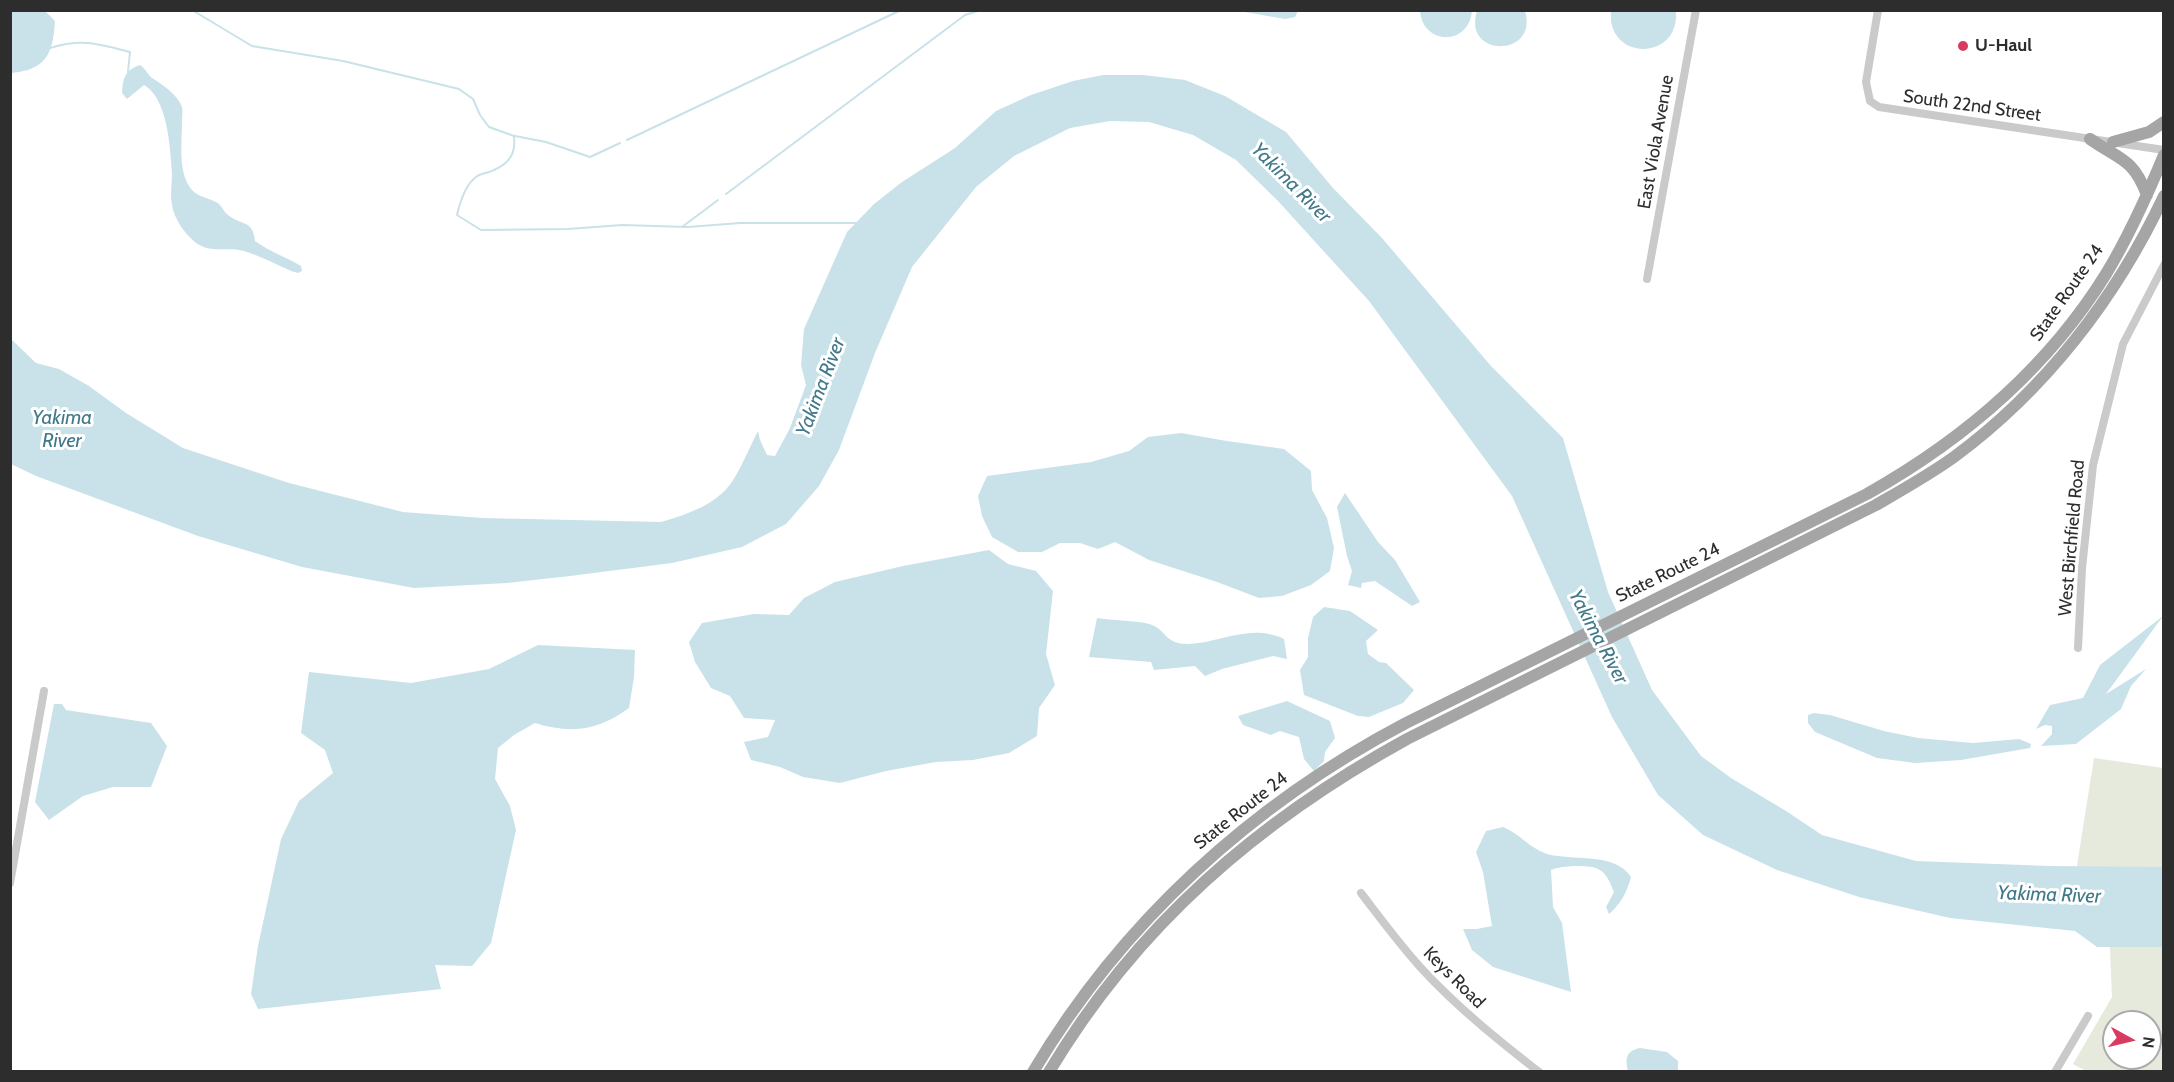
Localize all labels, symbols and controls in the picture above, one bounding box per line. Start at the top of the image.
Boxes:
place label: U-Haul [1975,35,2032,57]
marker: U-Haul [1956,39,1970,53]
street label: East Viola Avenue [1634,73,1678,211]
street label: South 22nd Street [1902,86,2042,126]
water label: Yakima River [1246,138,1336,228]
street label: State Route 24 [2026,241,2108,345]
water label: Yakima River [791,334,851,440]
water label: Yakima River [32,406,92,453]
street label: West Birchfield Road [2054,459,2090,617]
street label: State Route 24 [1612,539,1724,607]
water label: Yakima River [1563,586,1633,688]
street label: State Route 24 [1190,768,1292,854]
water label: Yakima River [1997,881,2101,909]
street label: Keys Road [1419,943,1489,1013]
north arrow [2102,1010,2162,1070]
text: N [2138,1035,2159,1049]

